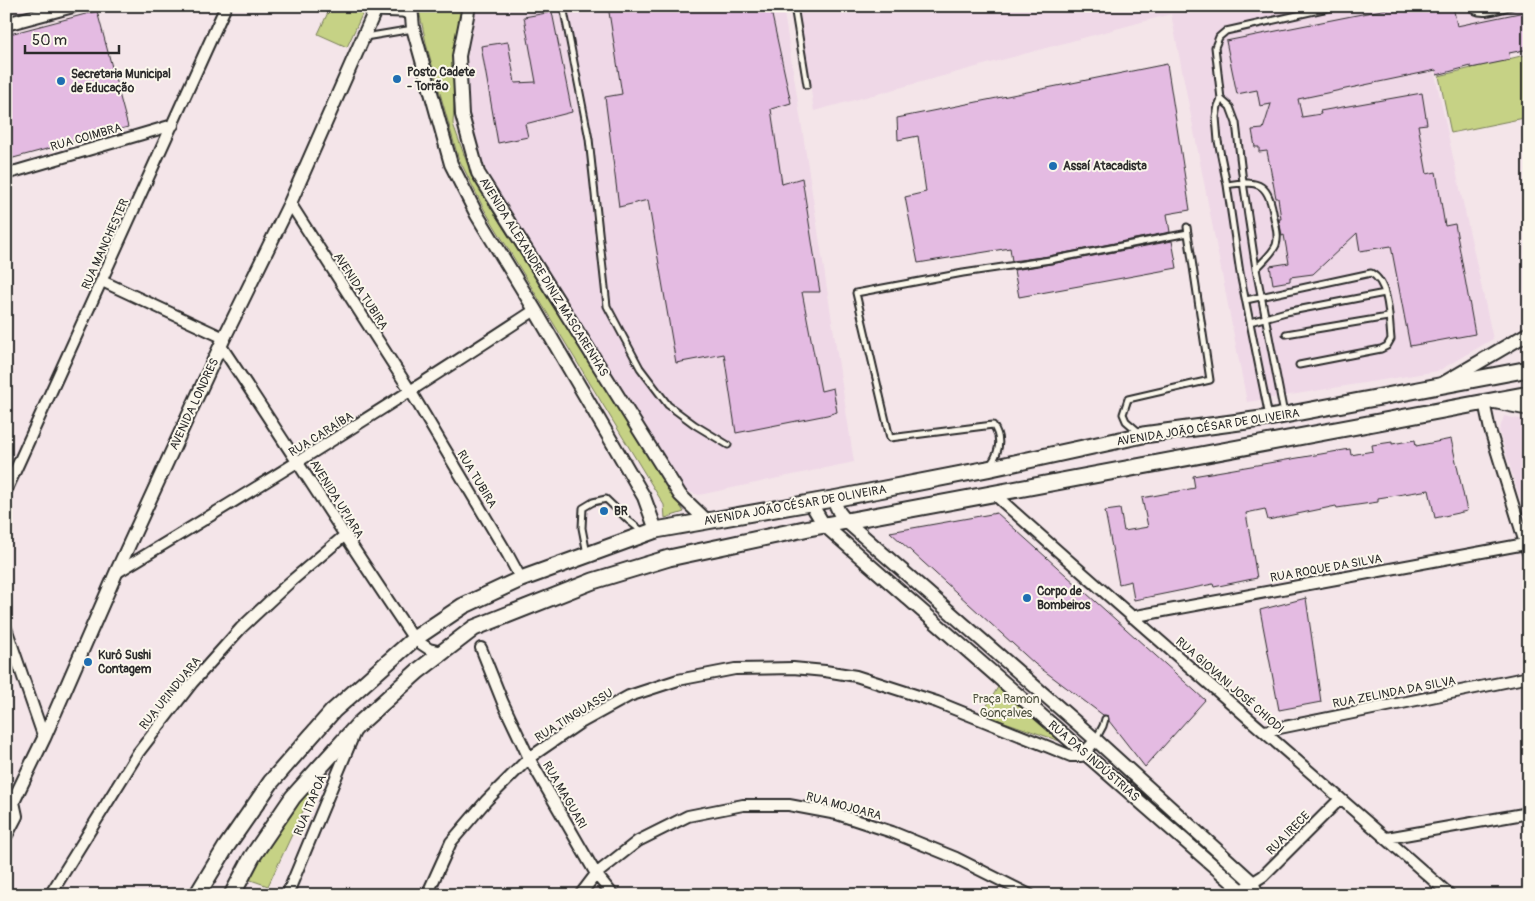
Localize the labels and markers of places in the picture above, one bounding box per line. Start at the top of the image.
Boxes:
place label: Posto Cadete - Torrão [407,65,476,94]
place label: Secretaria Municipal de Educação [71,67,171,96]
marker: Posto Cadete - Torrão [391,73,403,85]
marker: Secretaria Municipal de Educação [55,75,67,87]
place label: Assaí Atacadista [1063,159,1147,174]
marker: Assaí Atacadista [1047,160,1059,172]
place label: BR [614,504,628,519]
marker: BR [598,505,610,517]
place label: Corpo de Bombeiros [1037,584,1091,613]
marker: Corpo de Bombeiros [1021,592,1033,604]
place label: Kurô Sushi Contagem [98,648,152,677]
marker: Kurô Sushi Contagem [82,656,94,668]

